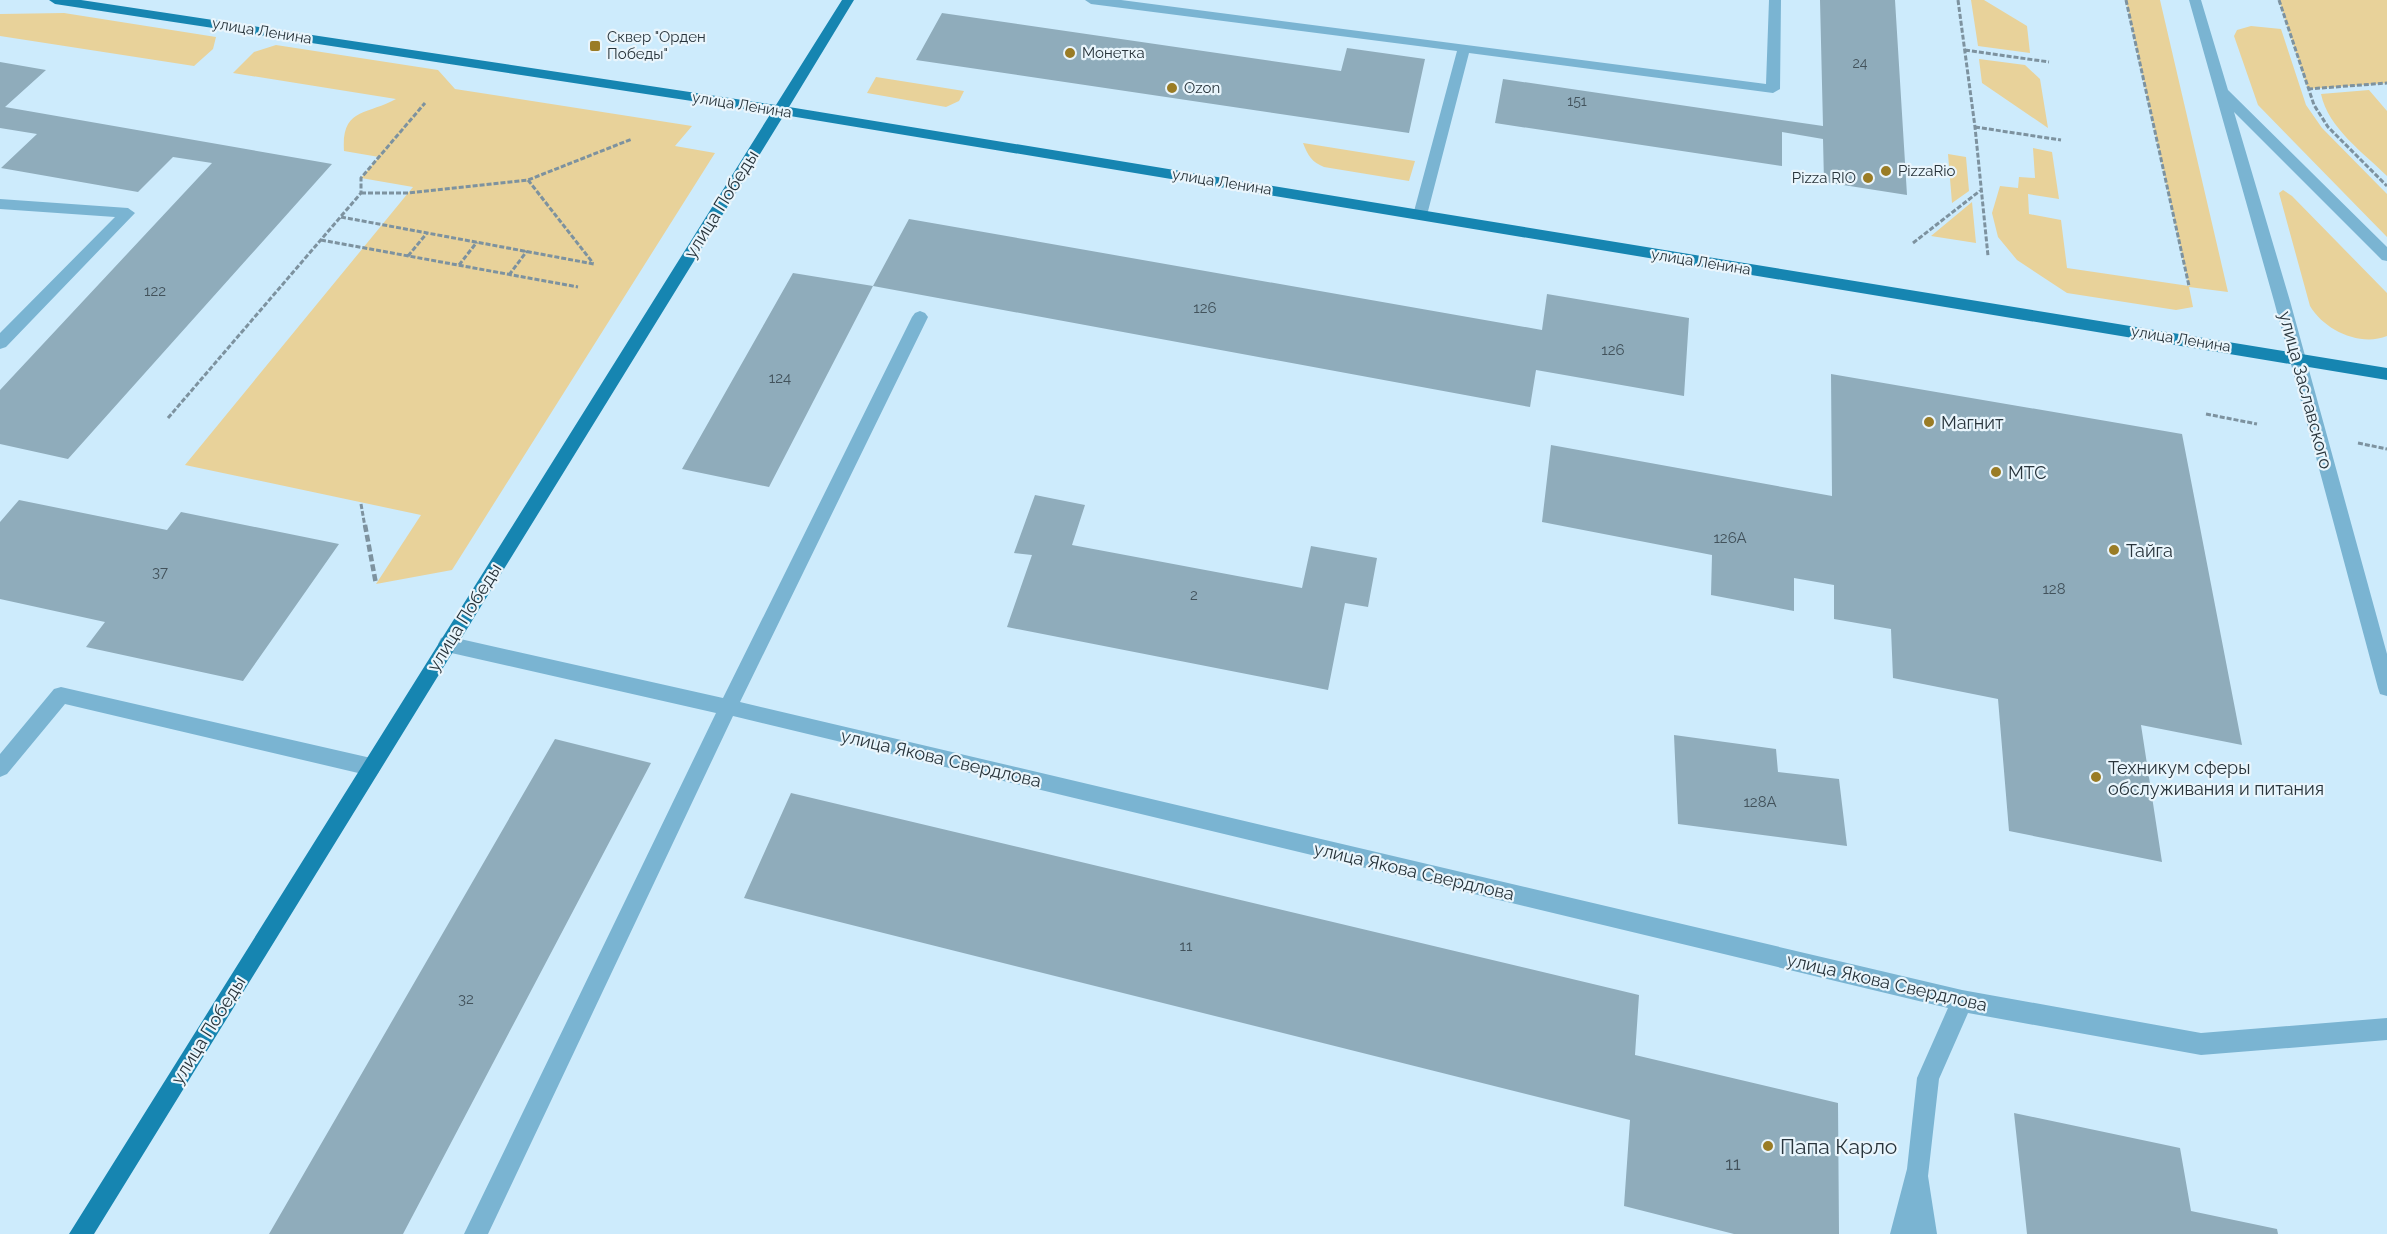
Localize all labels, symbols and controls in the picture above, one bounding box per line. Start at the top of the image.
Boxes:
street label: улица Ленина [211,14,313,48]
place label: Сквер "Орден Победы" [607,28,706,63]
marker: Сквер "Орден Победы" [588,39,602,53]
place label: Монетка [1082,44,1145,62]
marker: Монетка [1063,46,1077,60]
house number: 24 [1853,55,1868,71]
place label: Ozon [1184,79,1220,97]
marker: Ozon [1165,81,1179,95]
street label: улица Ленина [691,88,793,122]
house number: 151 [1567,93,1587,109]
street label: улица Победы [679,146,763,262]
place label: PizzaRio [1898,162,1956,180]
marker: PizzaRio [1879,164,1893,178]
street label: улица Ленина [1171,165,1273,199]
place label: Pizza RIO [1792,169,1856,187]
marker: Pizza RIO [1861,171,1875,185]
street label: улица Ленина [1650,245,1752,279]
house number: 122 [144,282,166,300]
house number: 126 [1193,299,1217,317]
street label: улица Заславского [2275,309,2337,471]
street label: улица Ленина [2130,322,2232,356]
house number: 126 [1601,341,1625,359]
house number: 124 [769,369,791,387]
place label: Магнит [1941,412,2004,433]
marker: Магнит [1922,415,1936,429]
place label: МТС [2008,462,2047,483]
marker: МТС [1989,465,2003,479]
house number: 126А [1713,529,1747,547]
place label: Тайга [2126,540,2173,561]
marker: Тайга [2107,543,2121,557]
street label: улица Победы [422,559,506,675]
house number: 37 [152,563,168,581]
house number: 128 [2042,580,2066,598]
house number: 2 [1190,586,1198,604]
street label: улица Якова Свердлова [839,725,1043,791]
place label: Техникум сферы обслуживания и питания [2108,757,2324,799]
marker: Техникум сферы обслуживания и питания [2089,770,2103,784]
house number: 128А [1743,793,1777,811]
street label: улица Якова Свердлова [1312,838,1516,904]
house number: 11 [1180,937,1193,955]
street label: улица Якова Свердлова [1785,949,1989,1015]
street label: улица Победы [166,972,250,1088]
house number: 32 [458,990,474,1008]
place label: Папа Карло [1780,1134,1897,1159]
marker: Папа Карло [1761,1139,1775,1153]
house number: 11 [1725,1153,1741,1174]

